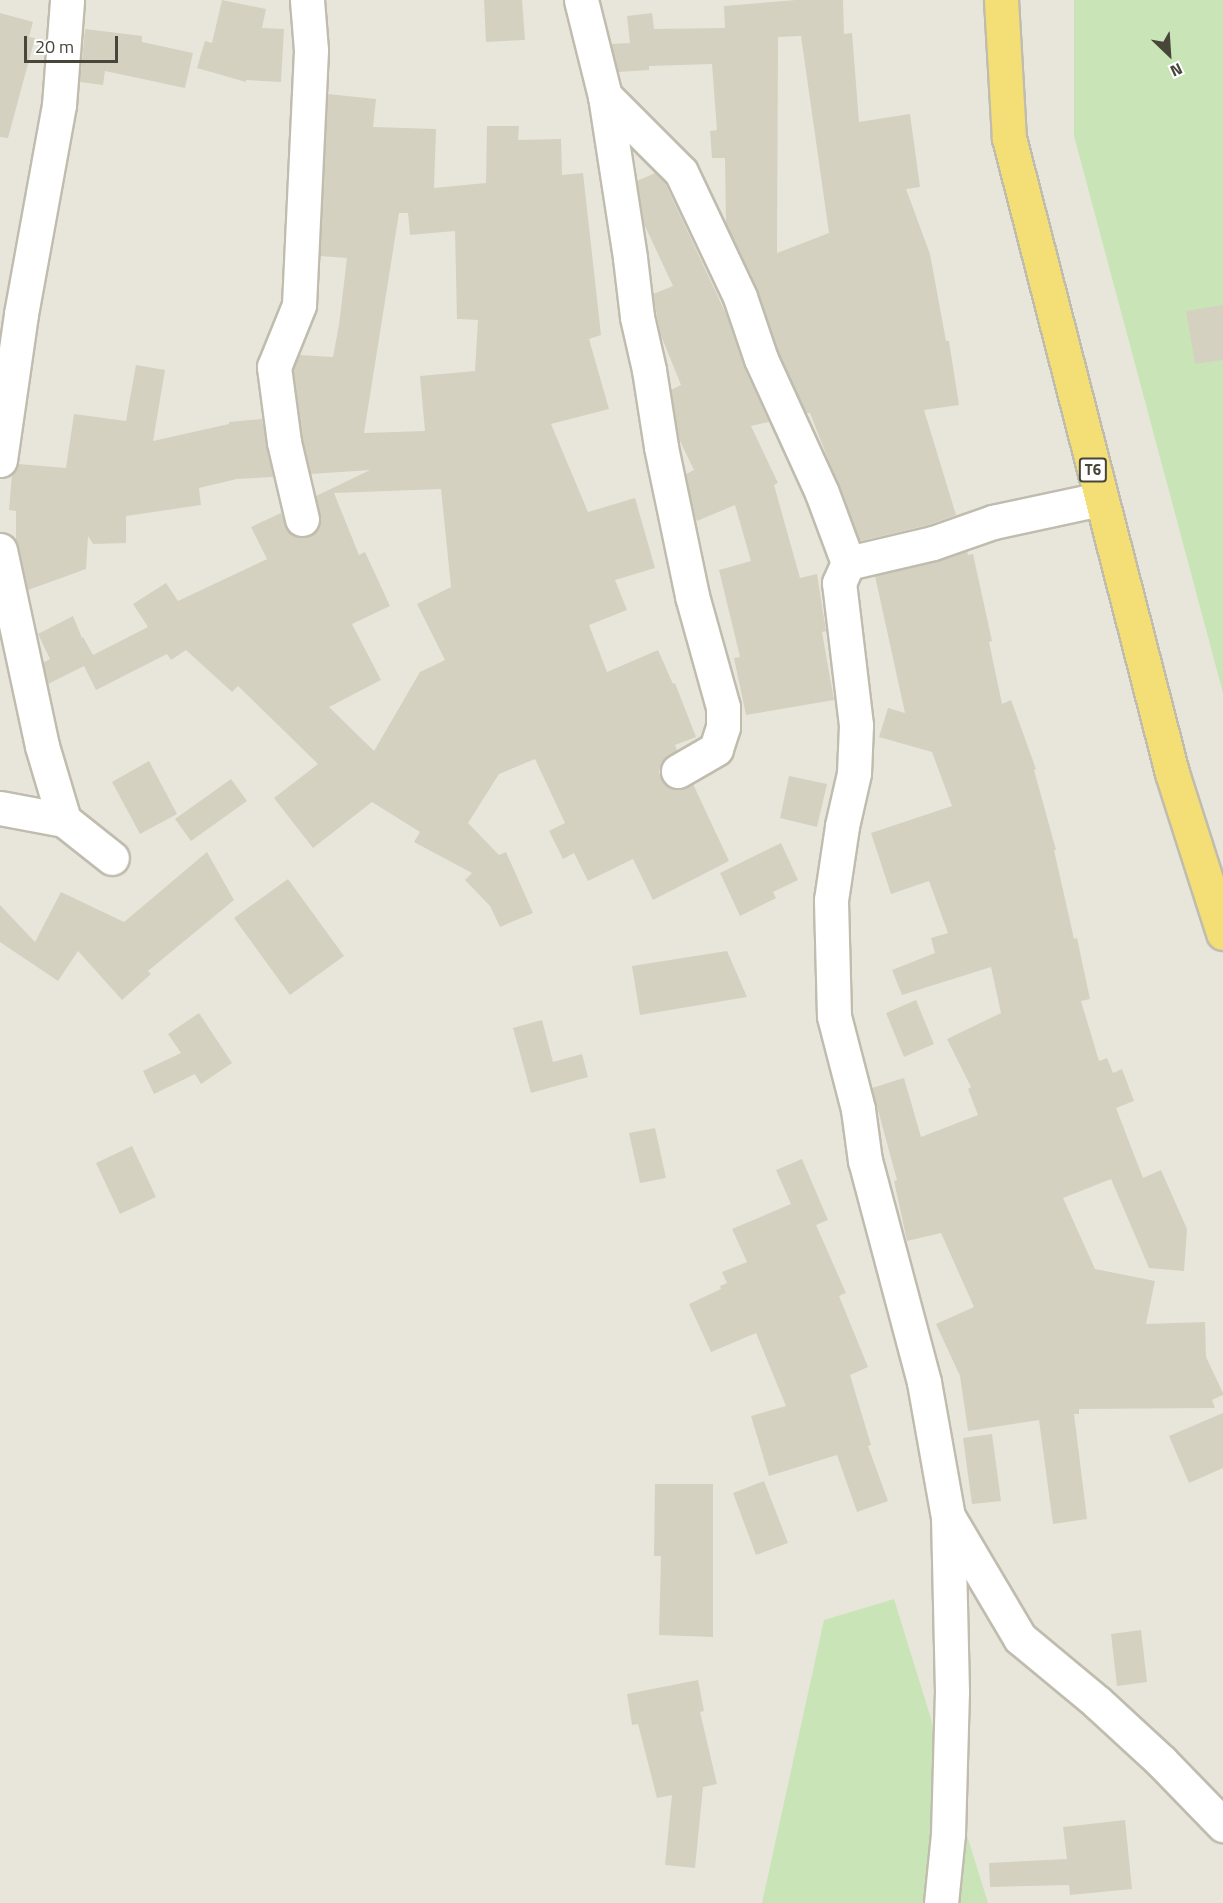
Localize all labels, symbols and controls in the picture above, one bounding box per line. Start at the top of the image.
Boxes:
scale bar [27,24,122,62]
north arrow [1139,24,1199,84]
text: 20 m [35,33,74,60]
text: N [1167,57,1187,84]
road number: T6 [1078,458,1108,482]

